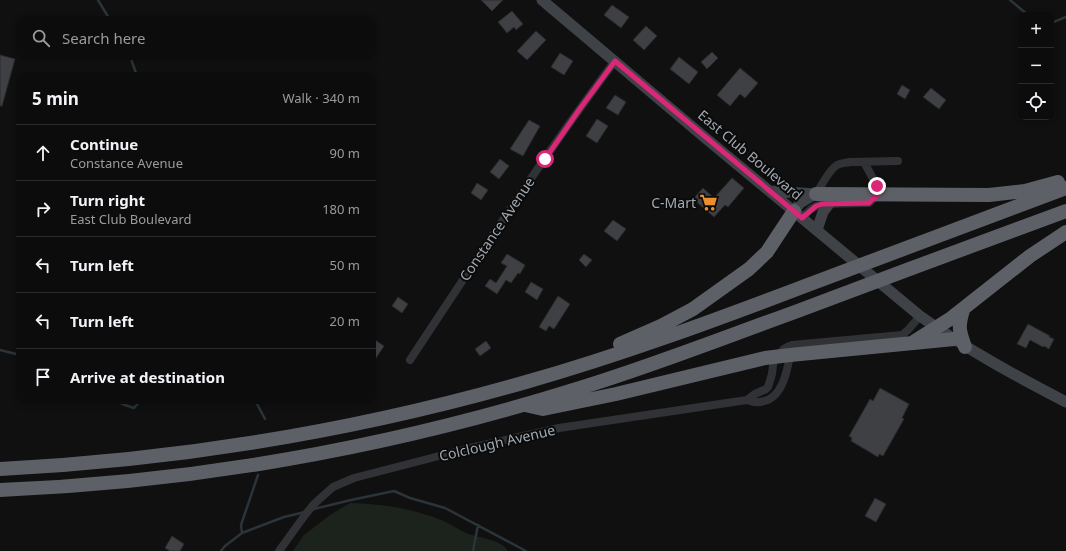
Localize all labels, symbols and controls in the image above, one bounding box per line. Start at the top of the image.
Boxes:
map controls [1018,12,1054,120]
button: + [1018,12,1054,48]
search box [16,16,376,60]
icon: search [30,27,52,49]
text: Search here [62,28,145,48]
button: − [1018,48,1054,84]
button: locate [1018,84,1054,120]
text: 5 min [32,87,79,110]
text: Walk · 340 m [282,89,360,107]
street label: East Club Boulevard [694,105,807,204]
text: Continue [70,134,138,154]
icon: ahead [32,142,54,164]
text: 90 m [330,144,360,162]
route start [536,150,554,168]
text: Constance Avenue [70,154,183,172]
street label: Constance Avenue [455,173,539,284]
route end [868,177,886,195]
text: Turn right [70,190,145,210]
place label: C-Mart [651,193,696,212]
supermarket icon: C-Mart [699,193,719,213]
icon: right [32,198,54,220]
text: 180 m [322,200,360,218]
text: East Club Boulevard [70,210,192,228]
icon: left [32,254,54,276]
text: Turn left [70,255,134,275]
text: 50 m [330,256,360,274]
icon: left [32,310,54,332]
text: Turn left [70,311,134,331]
text: 20 m [330,312,360,330]
icon: arrive [32,366,54,388]
text: Arrive at destination [70,367,225,387]
street label: Colclough Avenue [437,420,557,465]

